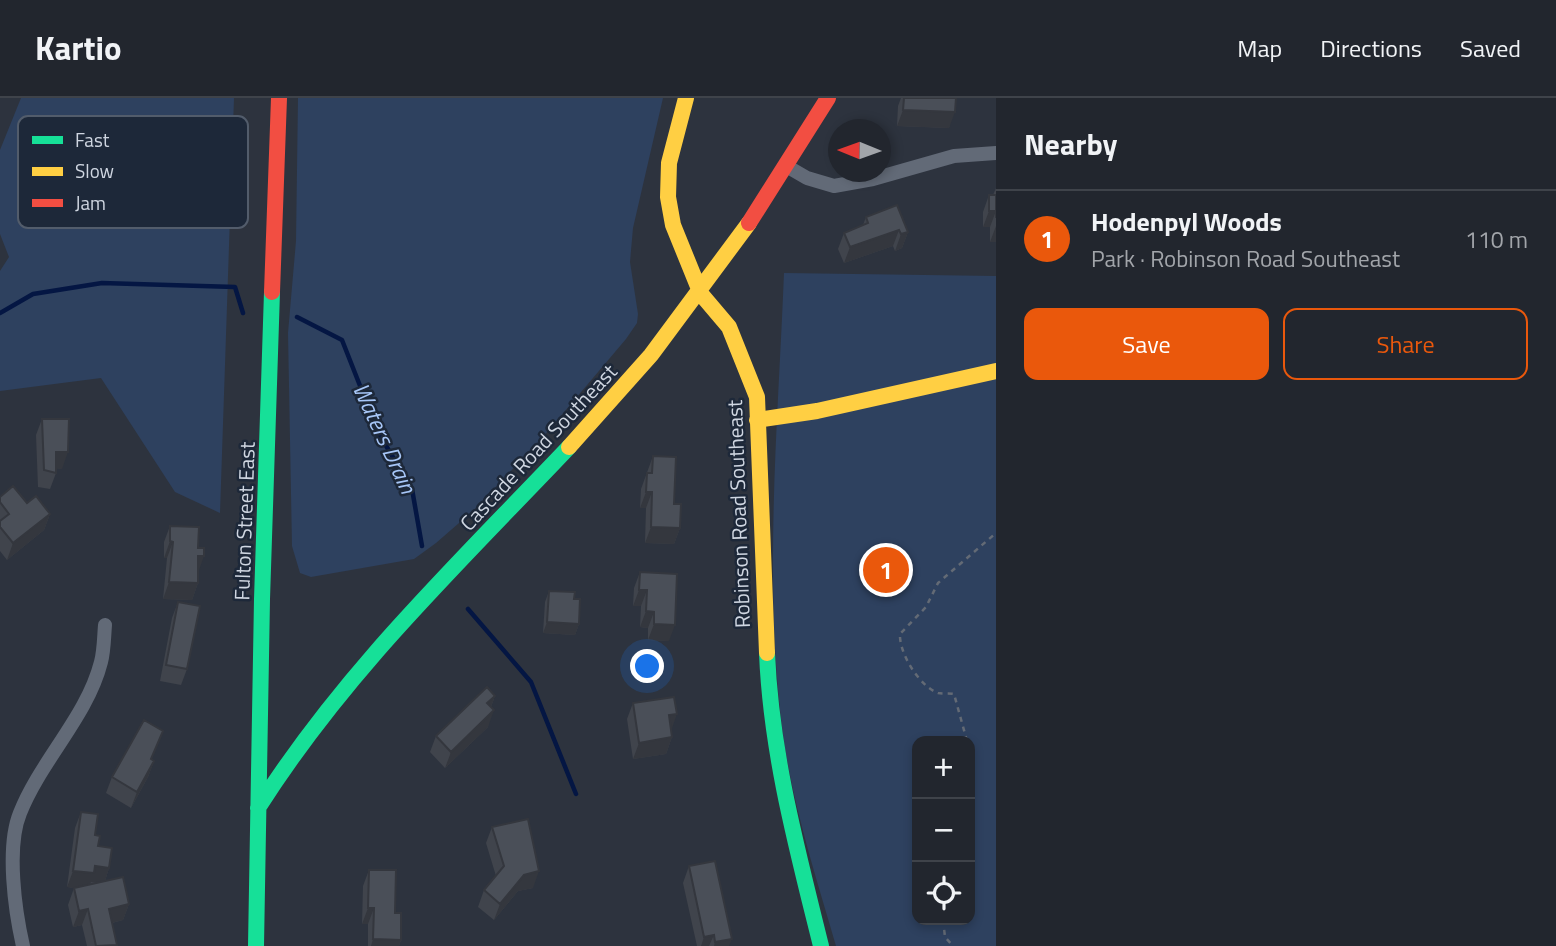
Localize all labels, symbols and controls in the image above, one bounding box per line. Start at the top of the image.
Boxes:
text: Kartio [35,23,122,73]
text: Map [1237,30,1282,66]
text: Directions [1320,30,1422,66]
text: Saved [1460,30,1521,66]
legend [18,116,248,228]
north arrow [828,119,891,182]
text: Nearby [1024,121,1117,167]
text: Fast [75,125,110,154]
text: Slow [75,156,114,185]
text: Jam [75,188,106,217]
text: Hodenpyl Woods [1091,202,1282,241]
text: 1 [1041,222,1053,257]
text: 110 m [1465,222,1528,257]
text: Park · Robinson Road Southeast [1091,241,1400,276]
button: Save [1024,308,1269,380]
button: Share [1283,308,1528,380]
street label: Cascade Road Southeast [452,356,625,538]
water label: Waters Drain [344,377,426,500]
street label: Robinson Road Southeast [718,399,758,629]
street label: Fulton Street East [225,440,263,601]
pin: 1 [863,544,909,596]
your location [630,649,664,683]
map controls [912,736,975,925]
button: + [912,736,975,799]
button: − [912,799,975,862]
button: locate [912,862,975,925]

